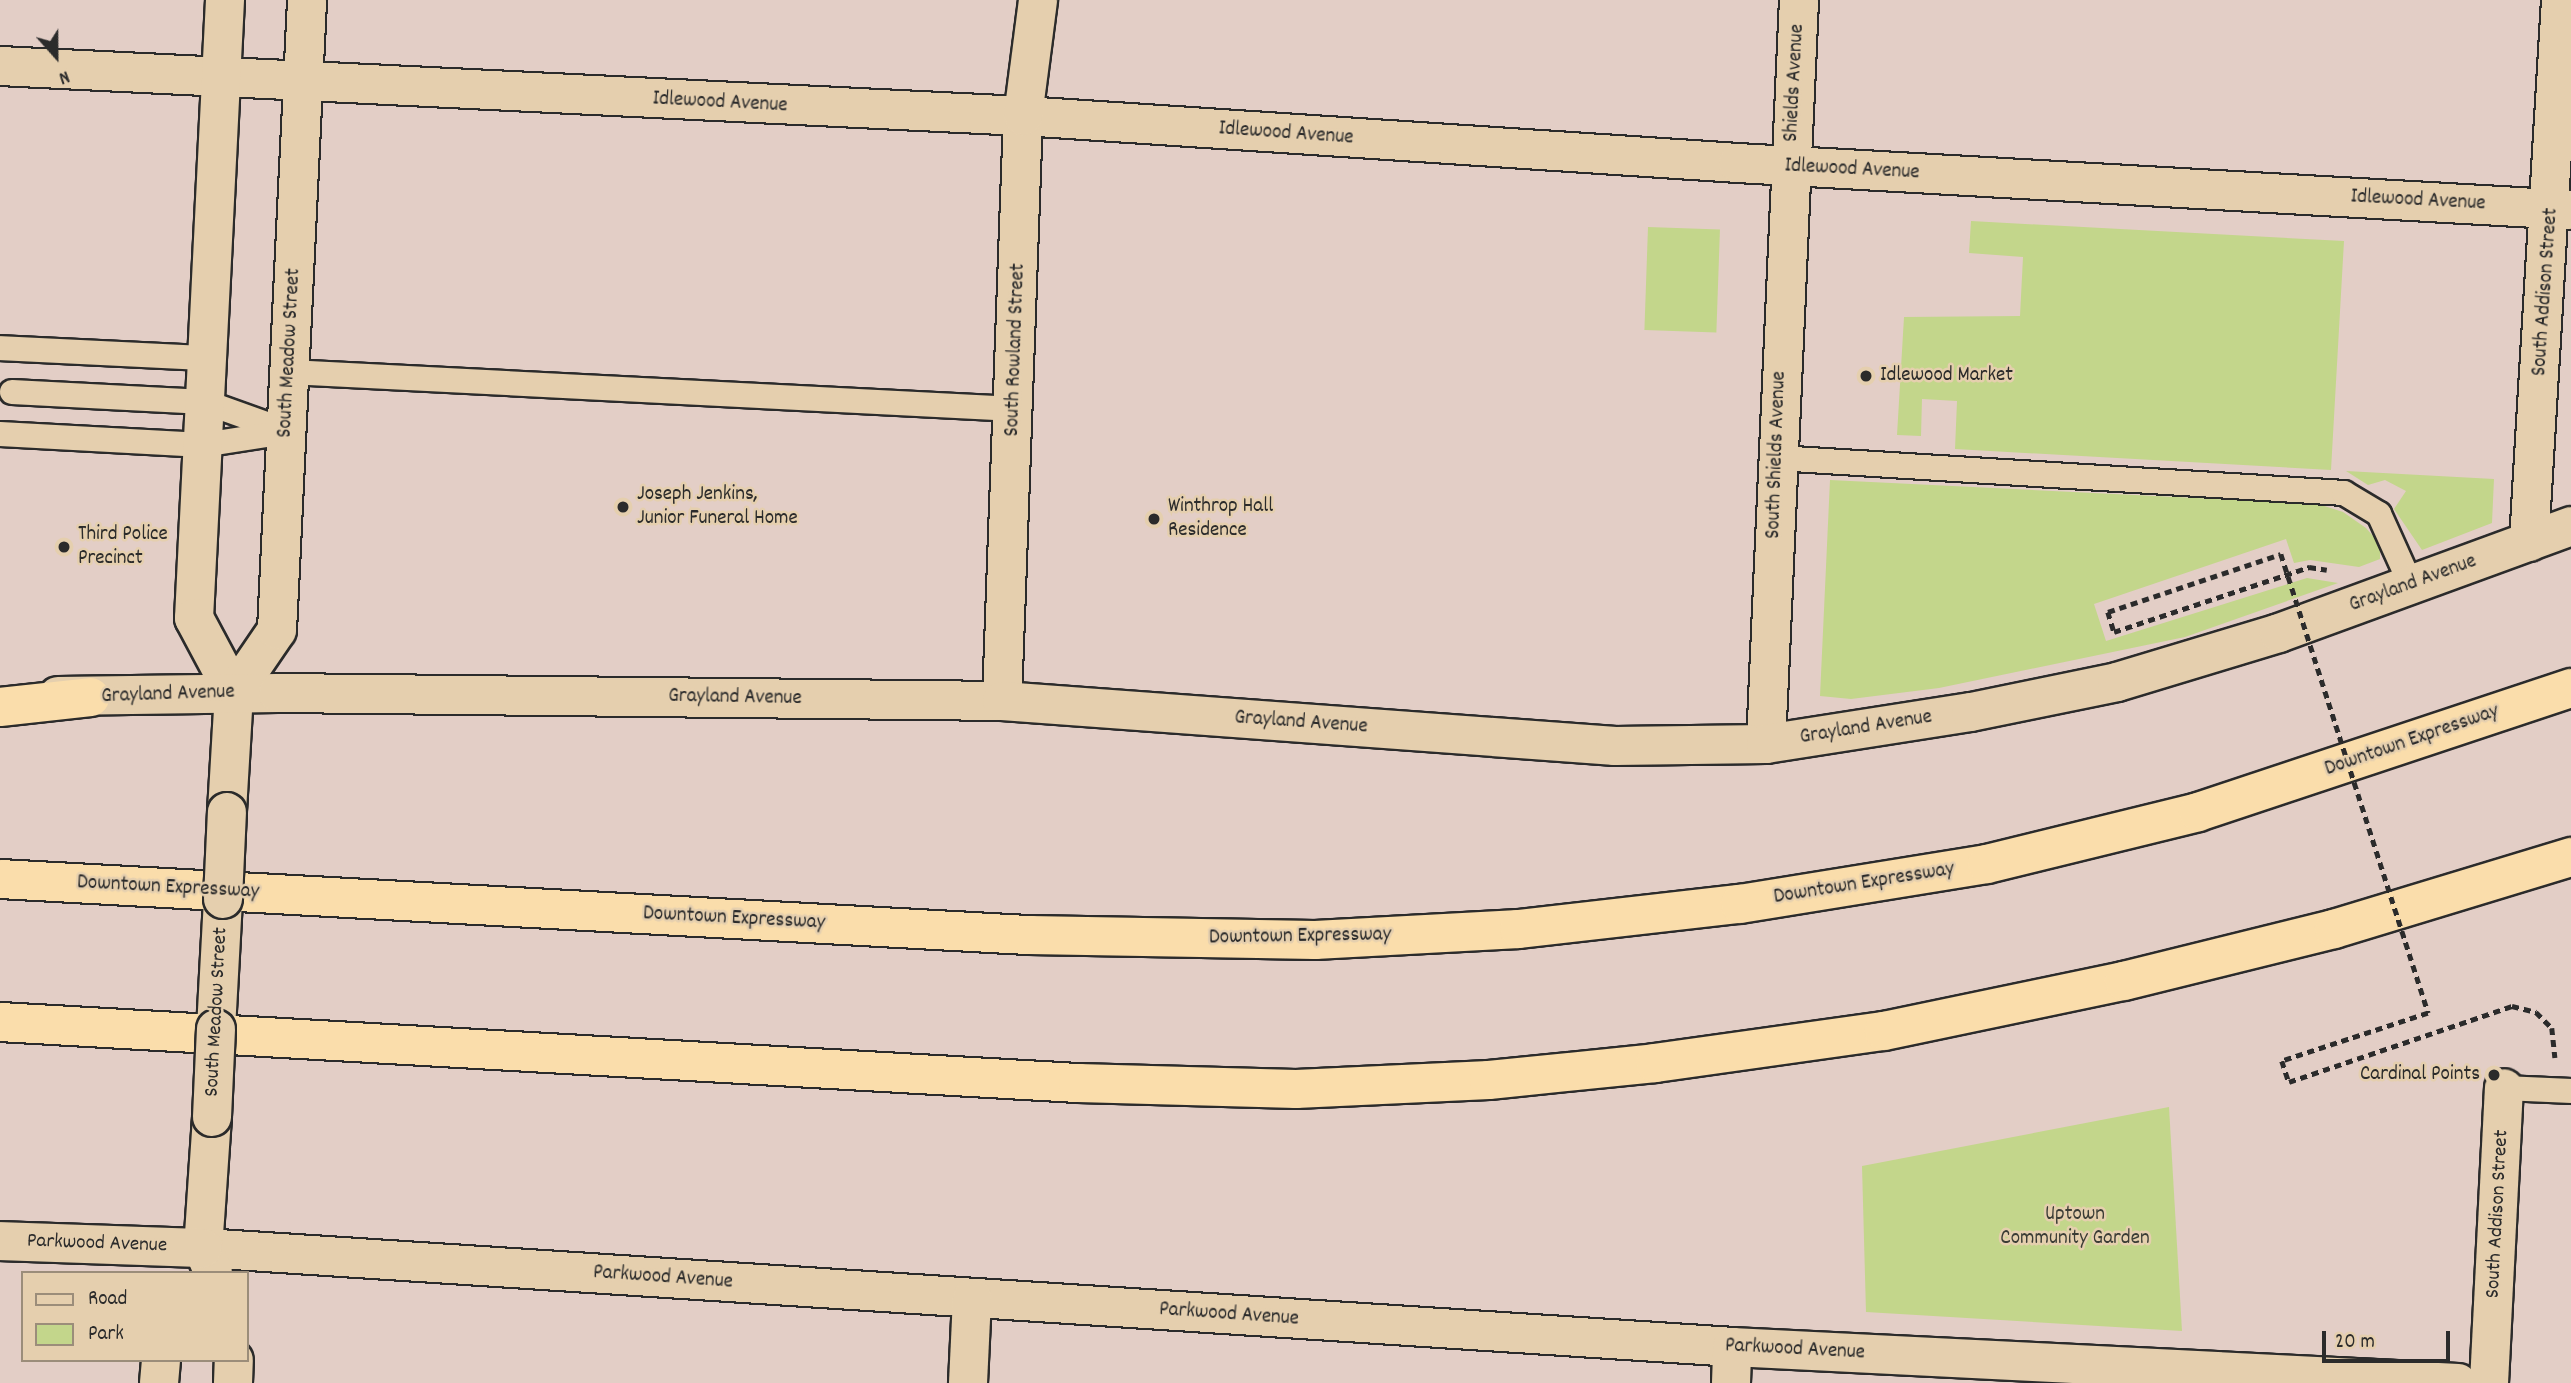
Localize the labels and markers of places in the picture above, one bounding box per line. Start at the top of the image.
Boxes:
place label: Idlewood Market [1880,363,2013,389]
marker: Idlewood Market [1858,368,1874,384]
place label: Joseph Jenkins, Junior Funeral Home [637,482,798,532]
place label: Winthrop Hall Residence [1168,494,1273,544]
marker: Joseph Jenkins, Junior Funeral Home [615,499,631,515]
marker: Winthrop Hall Residence [1146,511,1162,527]
place label: Third Police Precinct [78,522,168,572]
marker: Third Police Precinct [56,539,72,555]
place label: Cardinal Points [2360,1062,2480,1088]
marker: Cardinal Points [2486,1067,2502,1083]

